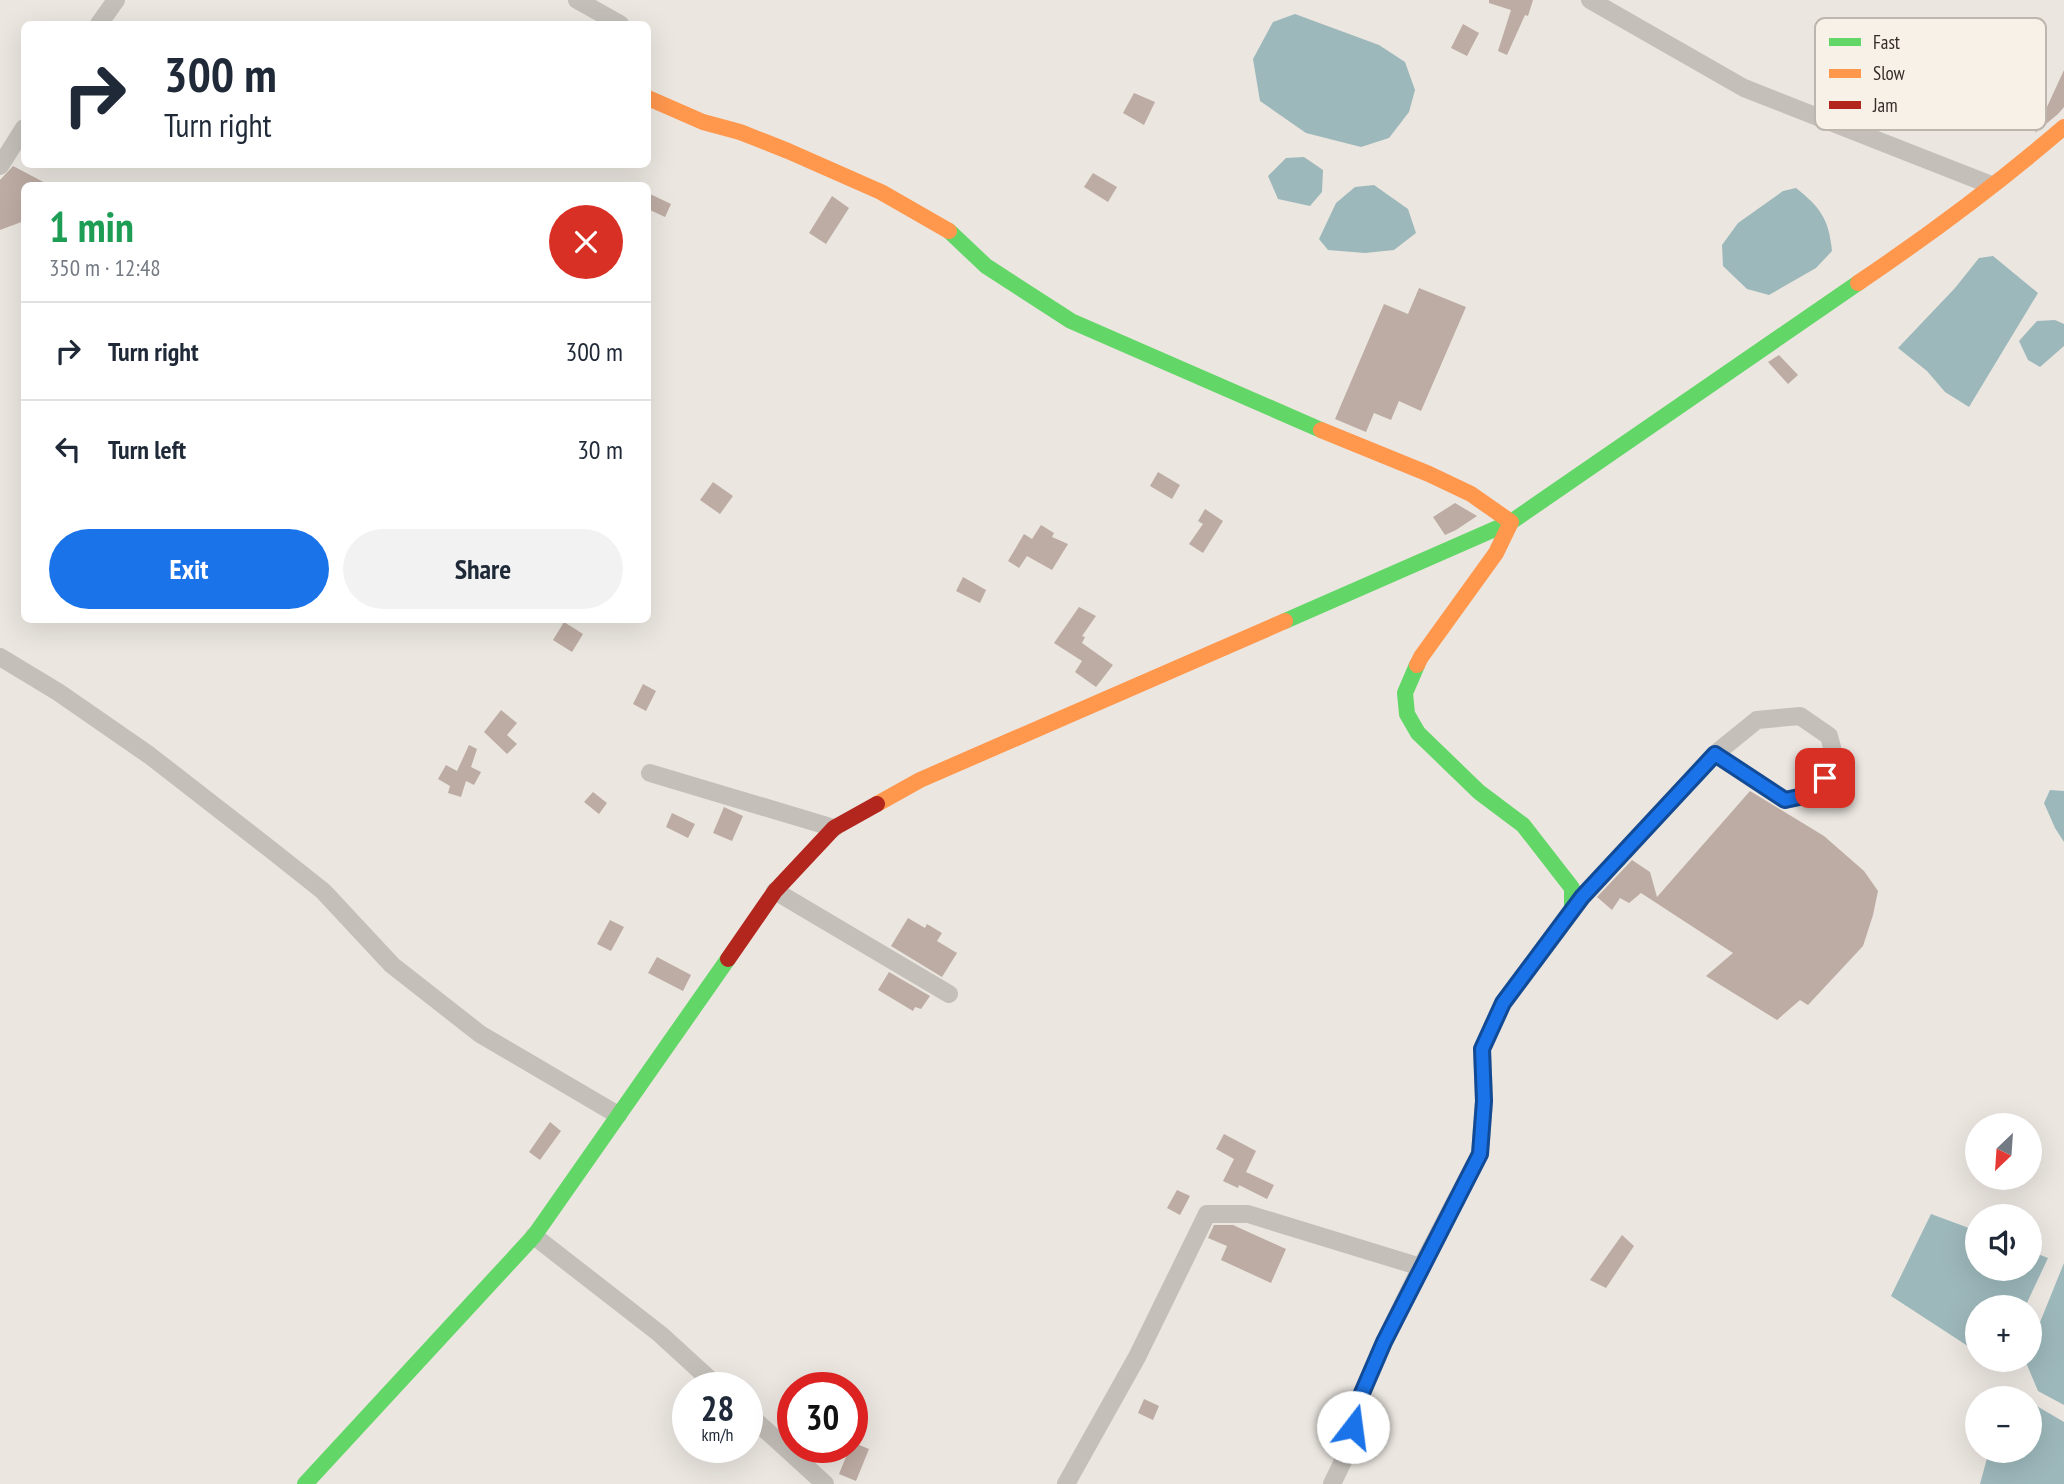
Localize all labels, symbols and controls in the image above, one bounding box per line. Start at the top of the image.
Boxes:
legend [1815,18,2046,130]
text: Fast [1873,30,1901,54]
text: 300 m [164,42,277,106]
icon: right [49,49,140,140]
text: Slow [1873,61,1906,85]
text: Jam [1872,93,1898,117]
text: Turn right [164,104,272,146]
text: 1 min [49,199,134,254]
button: close [549,205,623,279]
text: 350 m · 12:48 [49,253,161,282]
icon: right [49,332,87,370]
text: Turn right [108,335,199,368]
text: 300 m [565,335,623,368]
icon: left [49,430,87,468]
text: Turn left [108,433,186,466]
text: 30 m [577,433,623,466]
button: Exit [49,529,329,609]
button: Share [343,529,623,609]
pin [1795,748,1855,808]
icon: arrive [1806,759,1844,797]
north arrow [1965,1113,2042,1190]
map controls [1965,1113,2042,1463]
button: sound [1965,1204,2042,1281]
button: + [1965,1295,2042,1372]
speed limit sign: 30 [777,1372,868,1463]
text: 28 [701,1385,734,1431]
button: − [1965,1386,2042,1463]
position arrow [1316,1390,1390,1464]
text: km/h [702,1423,733,1446]

